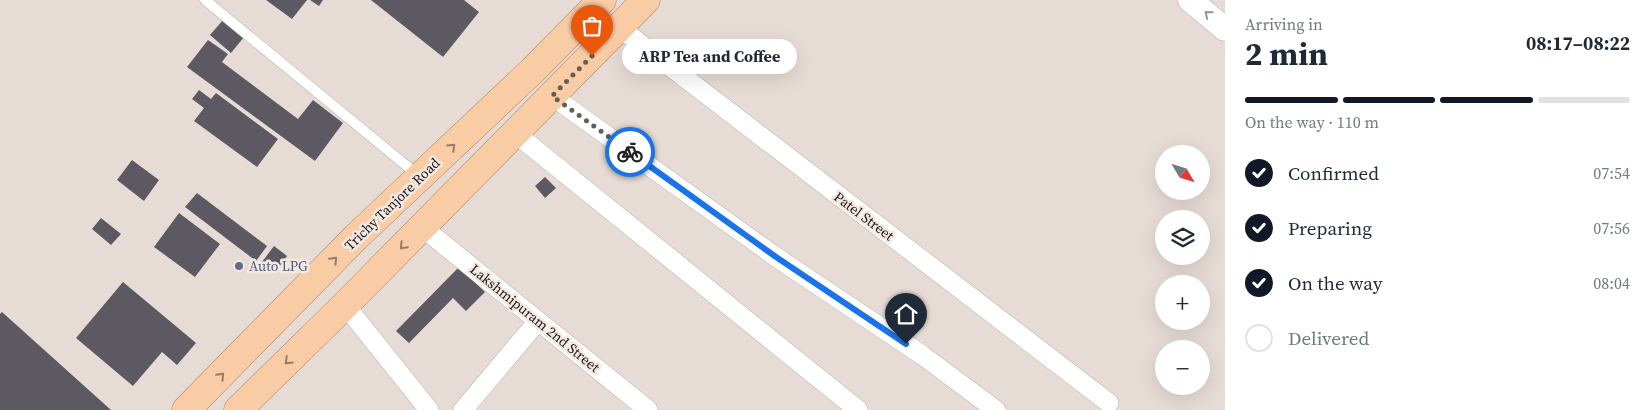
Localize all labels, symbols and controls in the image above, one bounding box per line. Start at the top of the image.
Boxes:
pin [571,5,613,56]
one-way arrow [1204,11,1213,20]
icon: bag [578,12,606,40]
text: Arriving in [1245,13,1323,35]
text: 08:17–08:22 [1526,30,1630,56]
text: 2 min [1245,32,1328,76]
callout: ARP Tea and Coffee [622,38,797,74]
text: ARP Tea and Coffee [639,45,780,67]
text: On the way · 110 m [1245,111,1379,133]
courier [605,127,655,177]
icon: bike [616,138,644,166]
one-way arrow [446,144,455,153]
north arrow [1155,145,1210,200]
map controls [1155,145,1210,395]
street label: Trichy Tanjore Road [340,153,444,255]
icon: check [1245,159,1273,187]
text: Confirmed [1288,160,1379,186]
text: 07:54 [1593,162,1630,184]
street label: Patel Street [830,187,899,245]
button: layers [1155,210,1210,265]
icon: check [1245,214,1273,242]
text: Preparing [1288,215,1372,241]
text: 07:56 [1593,217,1630,239]
one-way arrow [399,241,408,250]
place label: Auto LPG [249,256,308,276]
one-way arrow [329,256,338,265]
street label: Lakshmipuram 2nd Street [466,259,604,377]
marker: Auto LPG [233,260,245,272]
icon: check [1245,269,1273,297]
text: On the way [1288,270,1383,296]
text: 08:04 [1593,272,1630,294]
button: + [1155,275,1210,330]
pin [885,293,927,344]
icon: home [892,300,920,328]
text: Delivered [1288,325,1369,351]
button: − [1155,340,1210,395]
one-way arrow [284,355,293,364]
one-way arrow [215,373,224,382]

